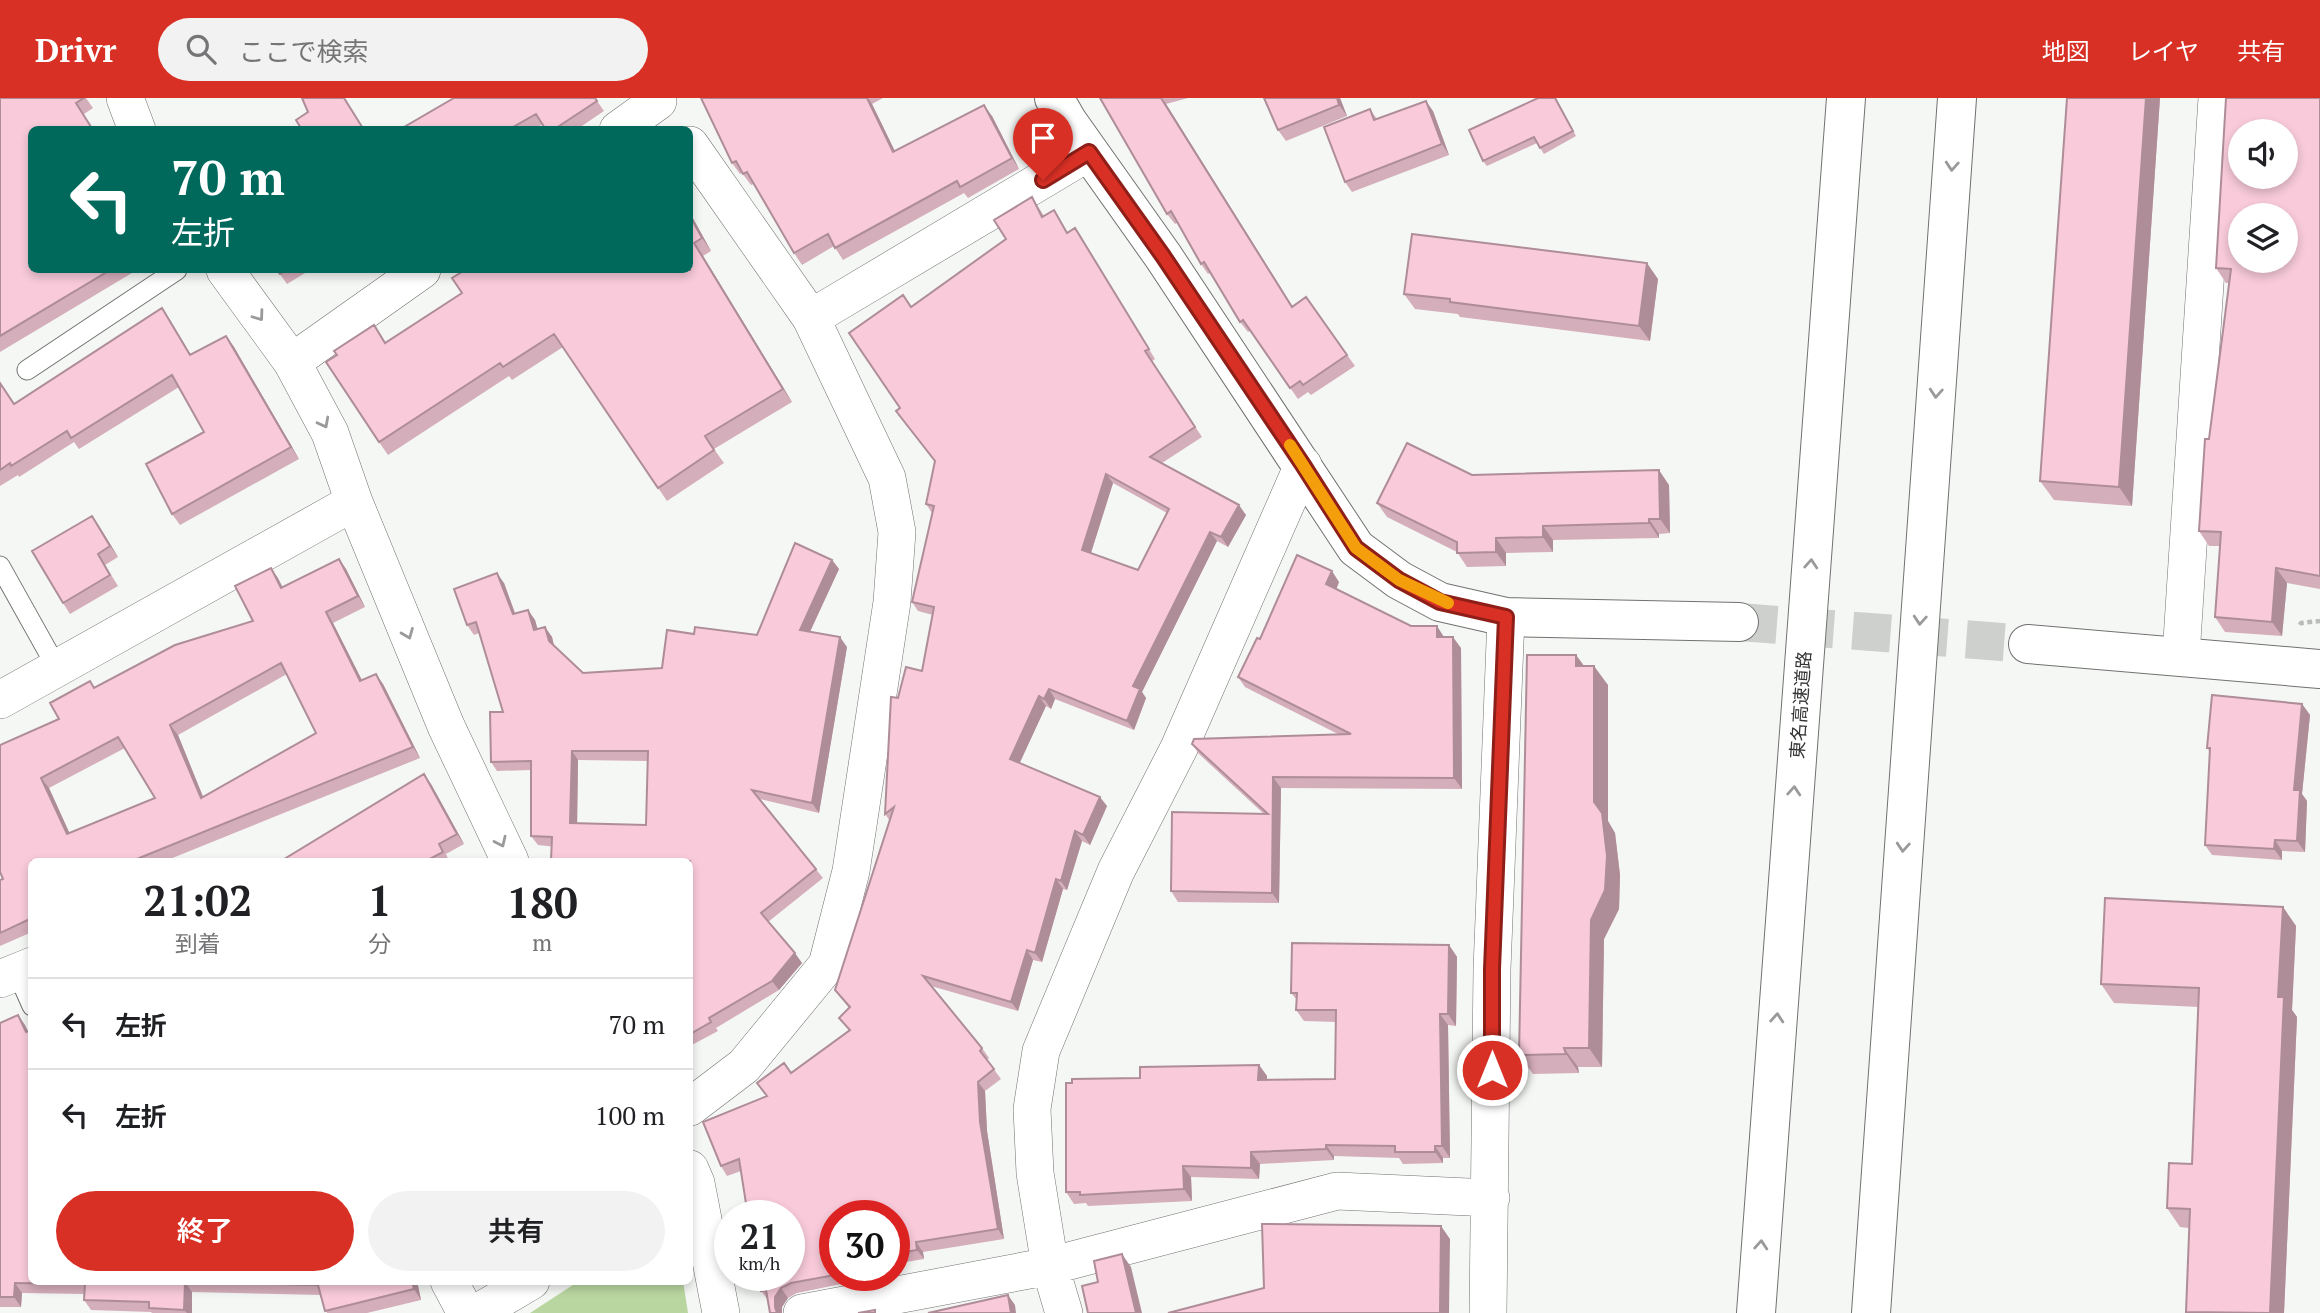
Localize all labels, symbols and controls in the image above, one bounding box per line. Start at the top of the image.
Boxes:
search box [158,18,648,81]
text: Drivr [35,28,116,71]
icon: search [182,30,220,68]
text: ここで検索 [238,34,369,68]
text: 地図 [2042,35,2090,67]
text: レイヤ [2128,35,2199,67]
text: 共有 [2237,35,2285,67]
pin [1013,108,1073,180]
icon: arrive [1024,119,1062,157]
map controls [2228,119,2298,273]
button: sound [2228,119,2298,189]
text: 70 m [171,144,285,209]
icon: left [56,154,147,245]
one-way arrow [1945,161,1960,172]
button: layers [2228,203,2298,273]
text: 左折 [171,211,235,253]
one-way arrow [250,308,263,321]
one-way arrow [1929,388,1944,399]
one-way arrow [316,415,329,428]
one-way arrow [1803,558,1818,569]
one-way arrow [1912,615,1927,626]
one-way arrow [400,627,414,639]
street label: 東名高速道路 [1784,650,1816,760]
one-way arrow [1786,785,1801,796]
one-way arrow [493,834,507,847]
one-way arrow [1896,842,1911,853]
text: 21:02 [143,872,253,928]
text: 1 [368,872,391,928]
text: 180 [507,874,578,930]
text: m [532,927,552,958]
text: 到着 [175,928,221,959]
text: 分 [368,928,391,959]
icon: left [56,1005,94,1043]
text: 70 m [609,1007,665,1041]
text: 左折 [115,1008,167,1042]
one-way arrow [1769,1012,1784,1023]
position arrow [1455,1033,1529,1107]
icon: left [56,1096,94,1134]
text: 100 m [595,1098,665,1132]
text: 左折 [115,1099,167,1133]
button: 終了 [56,1191,354,1271]
button: 共有 [368,1191,665,1271]
speed limit sign: 30 [819,1200,910,1291]
text: 21 [740,1213,779,1259]
one-way arrow [1753,1239,1768,1250]
text: km/h [739,1251,780,1275]

